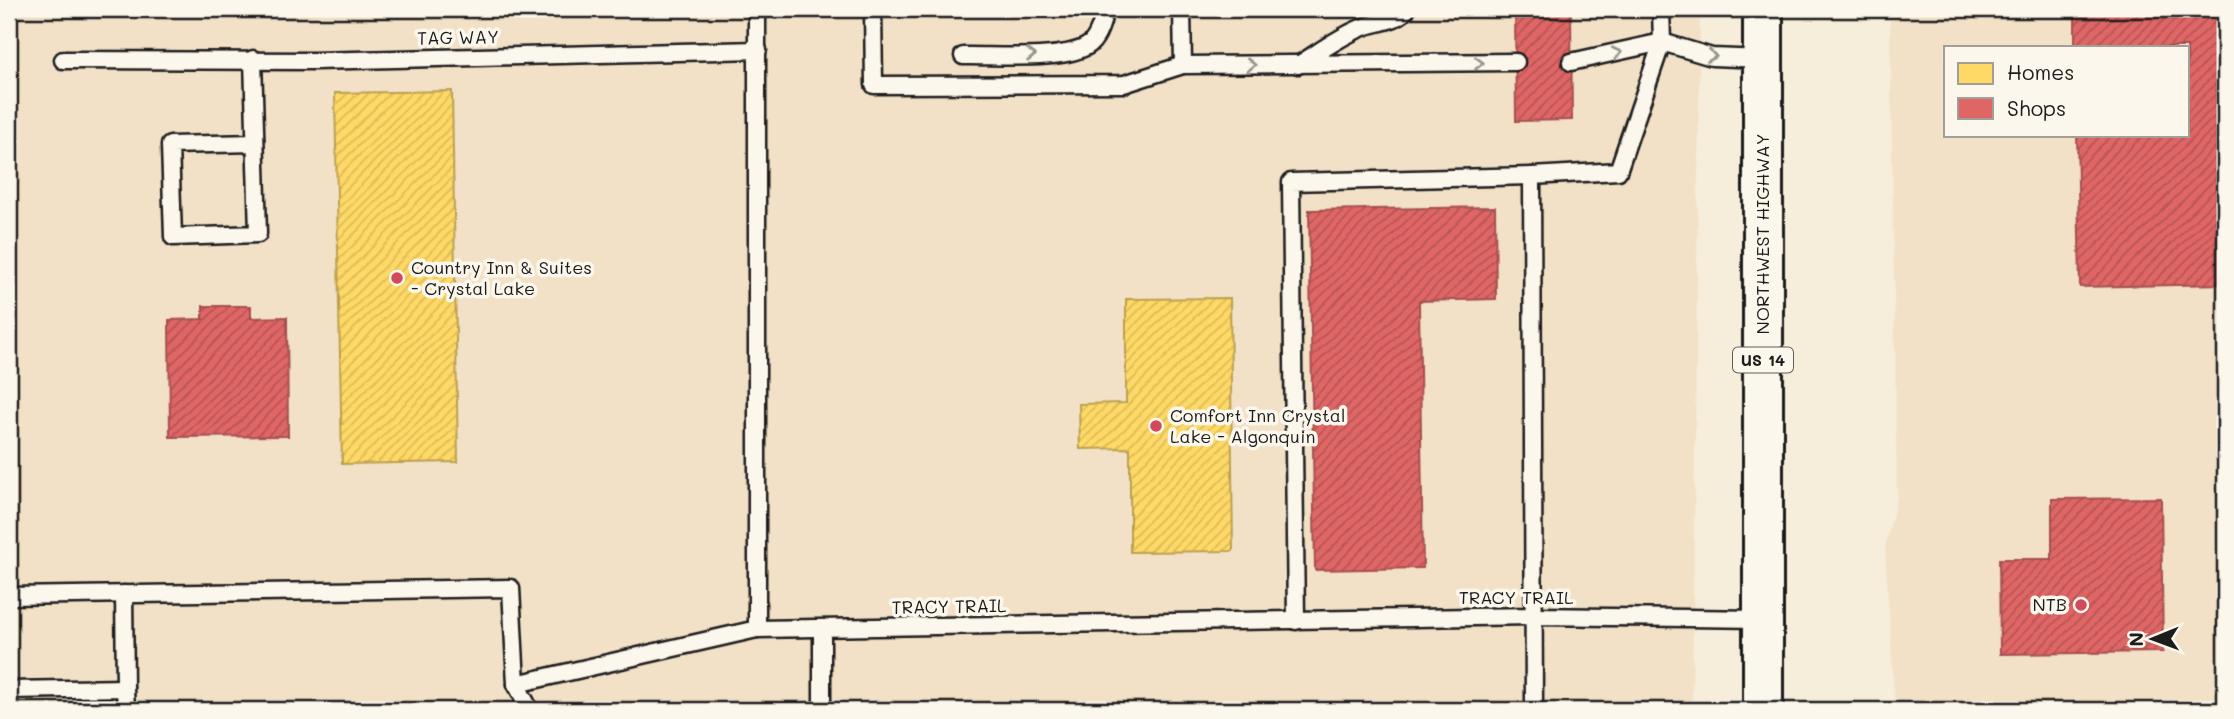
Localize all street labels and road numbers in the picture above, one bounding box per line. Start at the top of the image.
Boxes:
street label: TAG WAY [417,24,499,50]
street label: NORTHWEST HIGHWAY [1750,134,1774,334]
road number: US 14 [1733,348,1793,372]
street label: TRACY TRAIL [1459,585,1574,609]
street label: TRACY TRAIL [891,593,1007,619]

